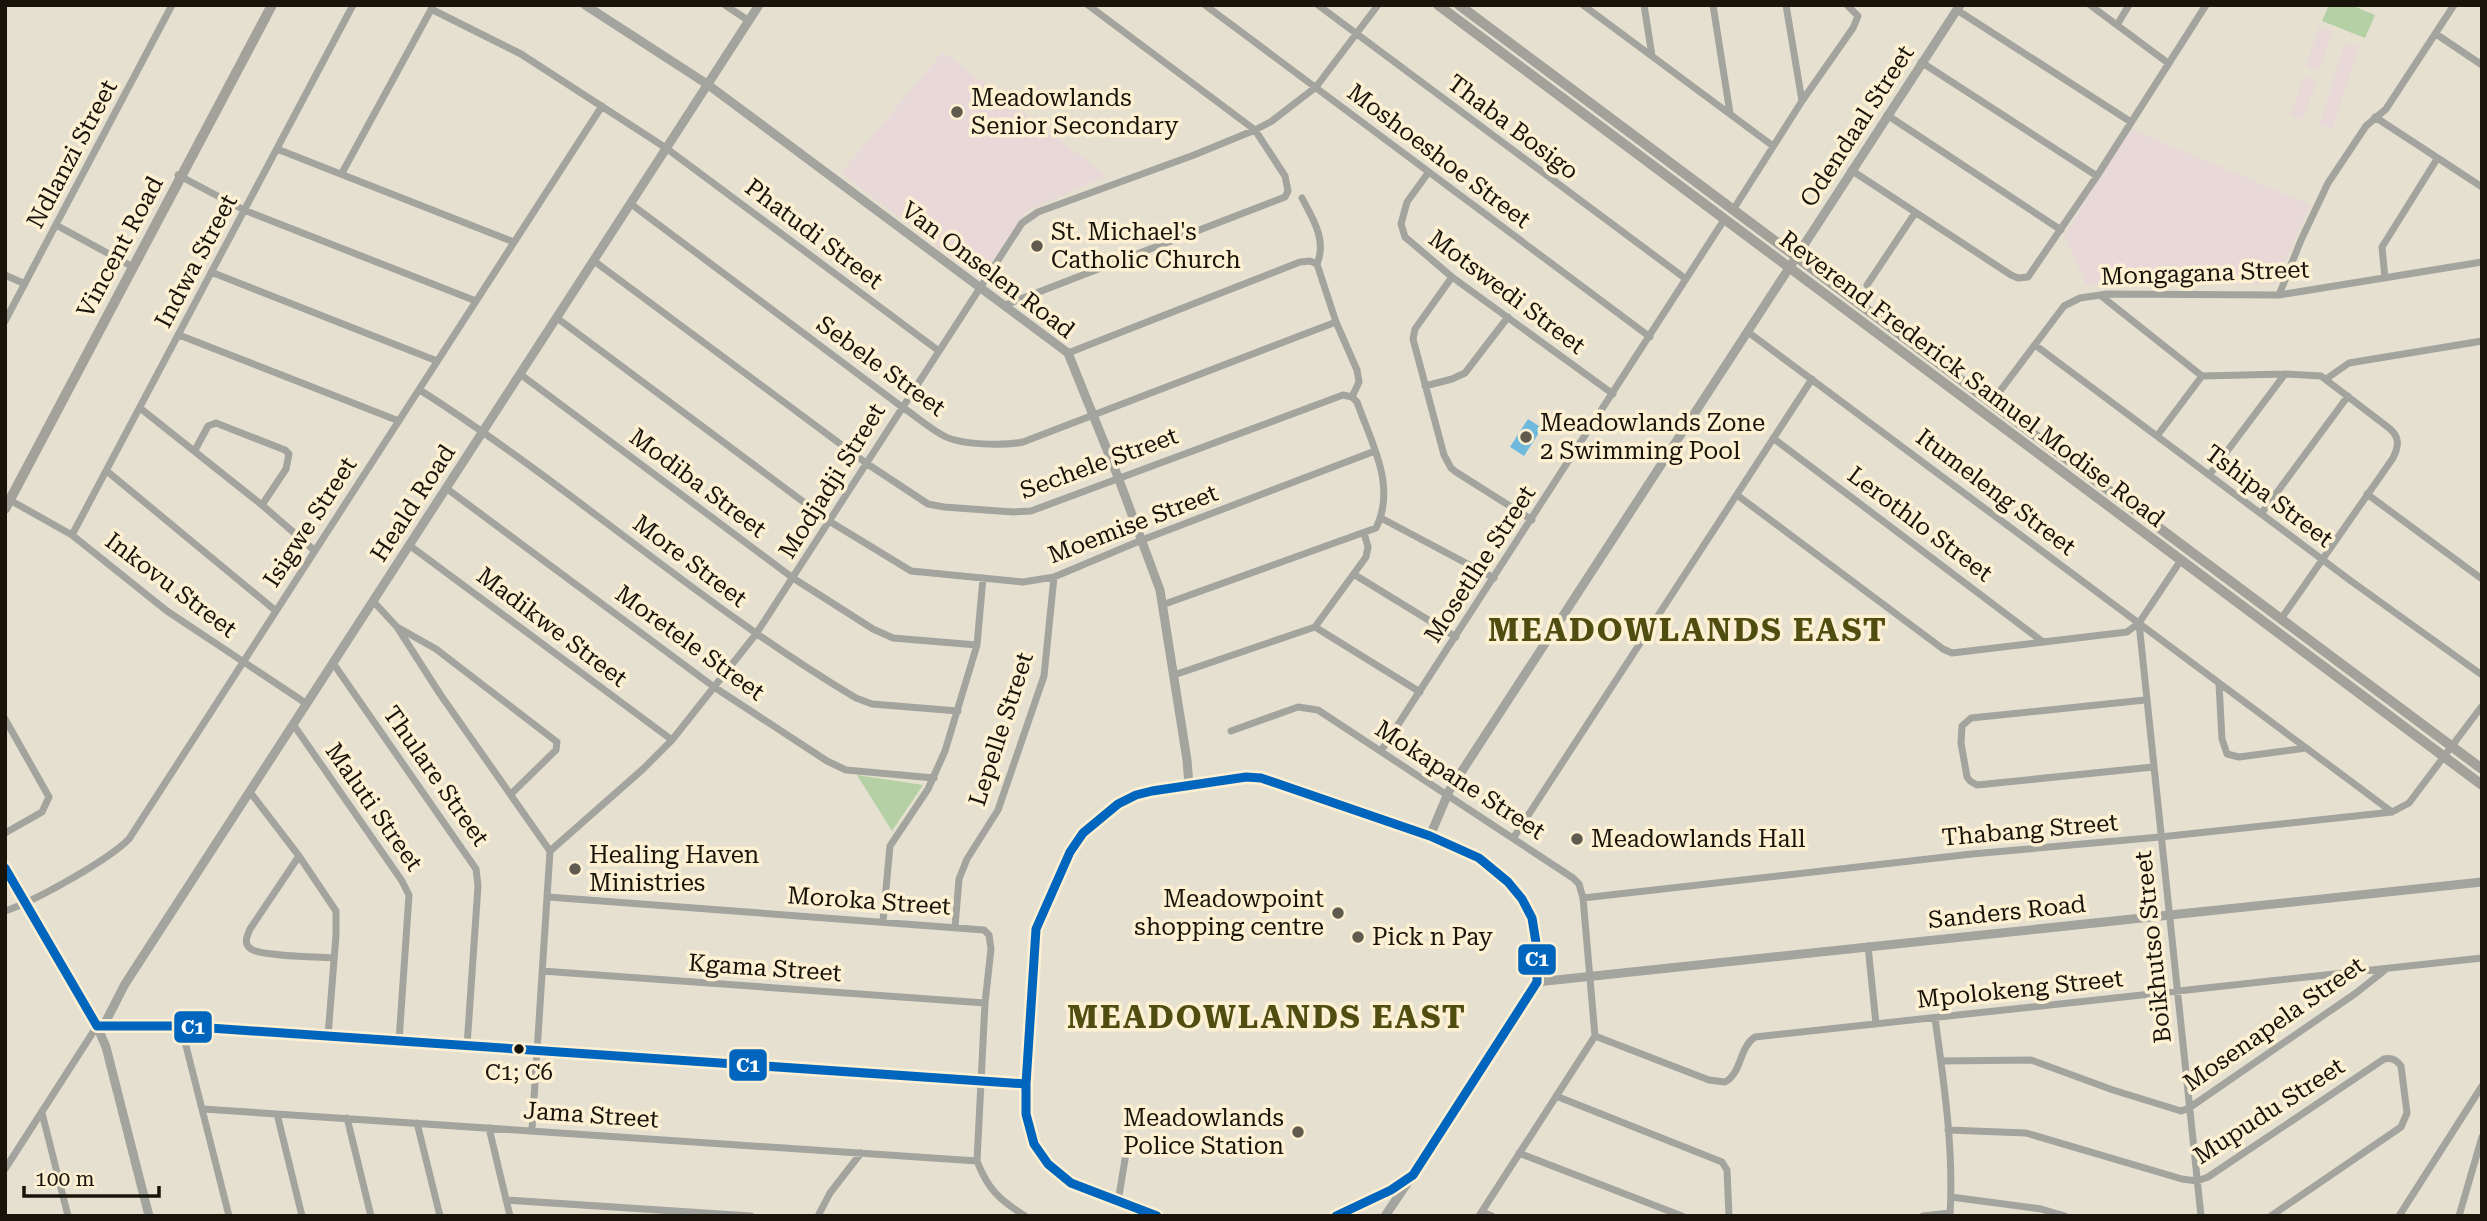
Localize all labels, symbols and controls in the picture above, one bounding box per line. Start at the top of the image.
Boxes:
street label: Odendaal Street [1794,40,1920,212]
street label: Thaba Bosigo [1442,69,1584,185]
street label: Ndlanzi Street [21,75,123,233]
street label: Moshoeshoe Street [1342,78,1536,234]
place label: Meadowlands Senior Secondary [971,84,1179,140]
marker: Meadowlands Senior Secondary [949,104,965,120]
street label: Vincent Road [71,172,169,322]
street label: Phatudi Street [740,173,889,295]
street label: Indwa Street [149,189,243,333]
street label: Van Onselen Road [896,196,1080,344]
place label: St. Michael's Catholic Church [1051,218,1241,274]
street label: Motswedi Street [1423,224,1591,360]
street label: Reverend Frederick Samuel Modise Road [1774,225,2170,533]
marker: St. Michael's Catholic Church [1029,238,1045,254]
street label: Mongagana Street [2100,255,2310,291]
street label: Sebele Street [811,310,951,422]
street label: Modjadji Street [773,398,891,564]
place label: Meadowlands Zone 2 Swimming Pool [1540,409,1765,465]
street label: Sechele Street [1016,421,1182,505]
street label: Modiba Street [624,423,772,543]
street label: Itumeleng Street [1911,423,2081,561]
marker: Meadowlands Zone 2 Swimming Pool [1518,429,1534,445]
street label: Heald Road [365,439,461,567]
street label: Tshipa Street [2200,439,2339,553]
street label: Isigwe Street [258,452,362,592]
street label: Lerothlo Street [1842,461,1998,587]
street label: Moemise Street [1044,479,1222,569]
street label: Mosetlhe Street [1419,480,1541,648]
street label: More Street [628,509,752,613]
street label: Inkovu Street [100,527,242,643]
street label: Madikwe Street [471,561,633,693]
street label: Moretele Street [610,580,770,706]
district label: MEADOWLANDS EAST [1488,611,1888,649]
street label: Lepelle Street [963,649,1039,809]
street label: Thulare Street [377,701,495,851]
street label: Mokapane Street [1370,715,1550,845]
street label: Maluti Street [320,738,428,876]
street label: Thabang Street [1941,808,2119,852]
place label: Meadowlands Hall [1591,825,1805,853]
marker: Meadowlands Hall [1569,831,1585,847]
place label: Healing Haven Ministries [589,841,759,897]
street label: Boikhutso Street [2129,849,2177,1045]
marker: Healing Haven Ministries [567,861,583,877]
street label: Moroka Street [786,881,952,921]
place label: Meadowpoint shopping centre [1134,885,1324,941]
street label: Sanders Road [1927,890,2087,934]
marker: Meadowpoint shopping centre [1330,905,1346,921]
place label: Pick n Pay [1372,923,1494,951]
marker: Pick n Pay [1350,929,1366,945]
line badge: C1 [1517,943,1557,976]
text: C1 [1525,948,1549,971]
street label: Kgama Street [687,949,843,987]
street label: Mosenapela Street [2178,951,2370,1097]
street label: Mpolokeng Street [1916,964,2125,1014]
district label: MEADOWLANDS EAST [1067,998,1467,1036]
line badge: C1 [173,1010,213,1044]
text: C1 [181,1016,205,1039]
marker: C1; C6 [512,1042,526,1056]
line badge: C1 [728,1048,768,1082]
street label: Mupudu Street [2189,1052,2349,1170]
text: C1 [736,1054,760,1077]
place label: C1; C6 [485,1060,553,1085]
street label: Jama Street [522,1096,660,1134]
place label: Meadowlands Police Station [1123,1104,1284,1160]
marker: Meadowlands Police Station [1290,1124,1306,1140]
scale bar [24,1154,159,1198]
text: 100 m [35,1167,95,1191]

